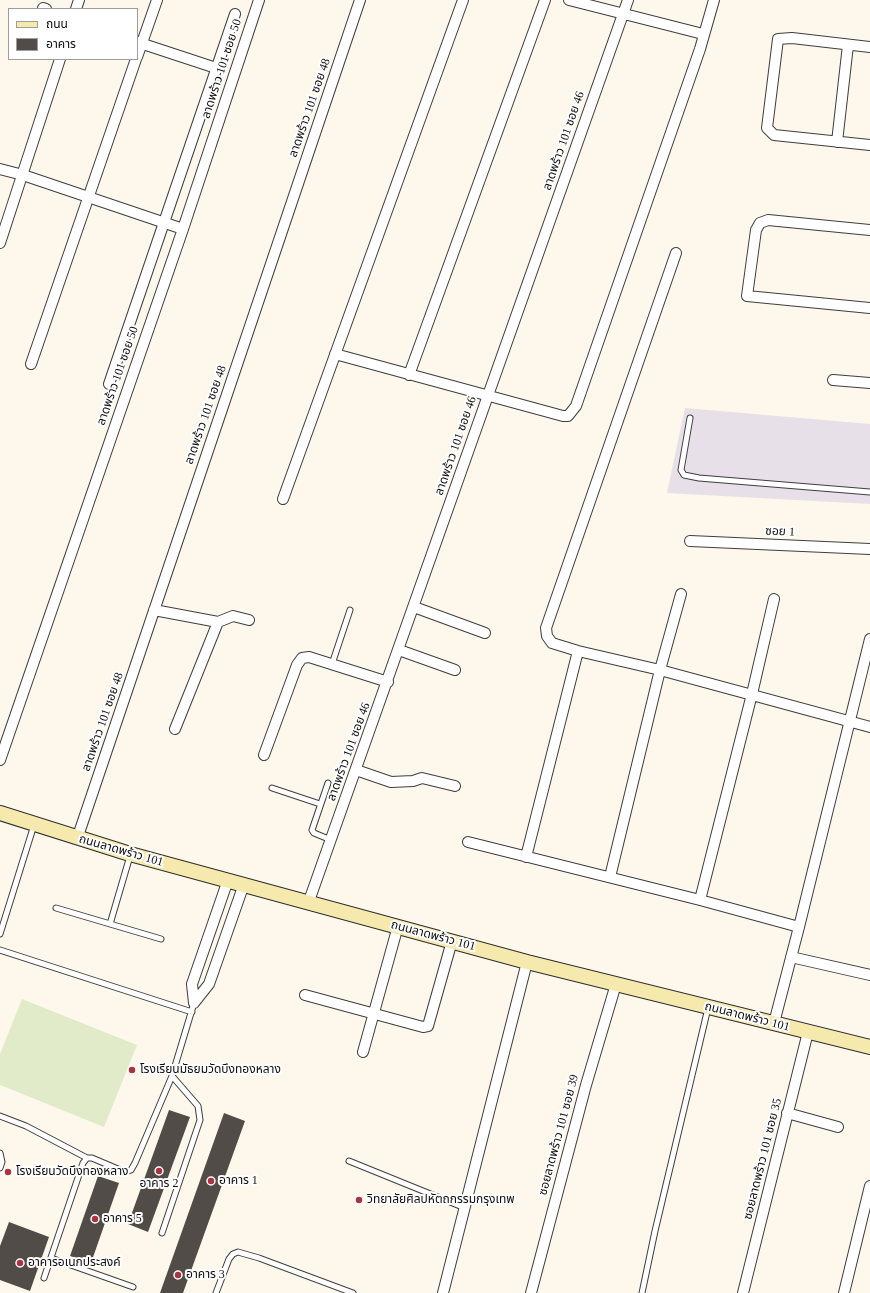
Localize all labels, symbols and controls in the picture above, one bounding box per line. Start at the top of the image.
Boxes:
legend [8,8,138,60]
text: ถนน [46,17,68,31]
street label: ลาดพร้าว 101 ซอย 50 [199,17,245,121]
text: อาคาร [46,37,76,51]
street label: ลาดพร้าว 101 ซอย 48 [286,57,334,159]
street label: ลาดพร้าว 101 ซอย 46 [540,90,588,192]
street label: ลาดพร้าว 101 ซอย 50 [94,325,142,427]
street label: ลาดพร้าว 101 ซอย 48 [182,364,230,466]
street label: ลาดพร้าว 101 ซอย 46 [432,395,480,497]
street label: ซอย 1 [765,524,795,540]
street label: ลาดพร้าว 101 ซอย 48 [79,671,127,773]
street label: ลาดพร้าว 101 ซอย 46 [324,701,374,803]
street label: ถนนลาดพร้าว 101 [77,832,165,870]
street label: ถนนลาดพร้าว 101 [389,918,477,954]
street label: ถนนลาดพร้าว 101 [703,999,791,1035]
place label: โรงเรียนมัธยมวัดบึงทองหลาง [140,1063,281,1077]
marker: โรงเรียนมัธยมวัดบึงทองหลาง [127,1065,137,1075]
street label: ซอยลาดพร้าว 101 ซอย 39 [536,1073,582,1197]
street label: ซอยลาดพร้าว 101 ซอย 35 [741,1097,785,1221]
place label: โรงเรียนวัดบึงทองหลาง [16,1165,128,1179]
marker: อาคาร 2 [154,1166,164,1176]
marker: โรงเรียนวัดบึงทองหลาง [3,1167,13,1177]
place label: อาคาร 1 [219,1174,258,1188]
marker: อาคาร 1 [206,1176,216,1186]
place label: อาคาร 2 [140,1177,178,1191]
place label: วิทยาลัยศิลปหัตถกรรมกรุงเทพ [367,1193,515,1207]
marker: วิทยาลัยศิลปหัตถกรรมกรุงเทพ [354,1195,364,1205]
place label: อาคาร 5 [103,1212,142,1226]
marker: อาคาร 5 [90,1214,100,1224]
place label: อาคารอเนกประสงค์ [28,1256,121,1270]
marker: อาคารอเนกประสงค์ [15,1258,25,1268]
place label: อาคาร 3 [186,1268,225,1282]
marker: อาคาร 3 [173,1270,183,1280]

